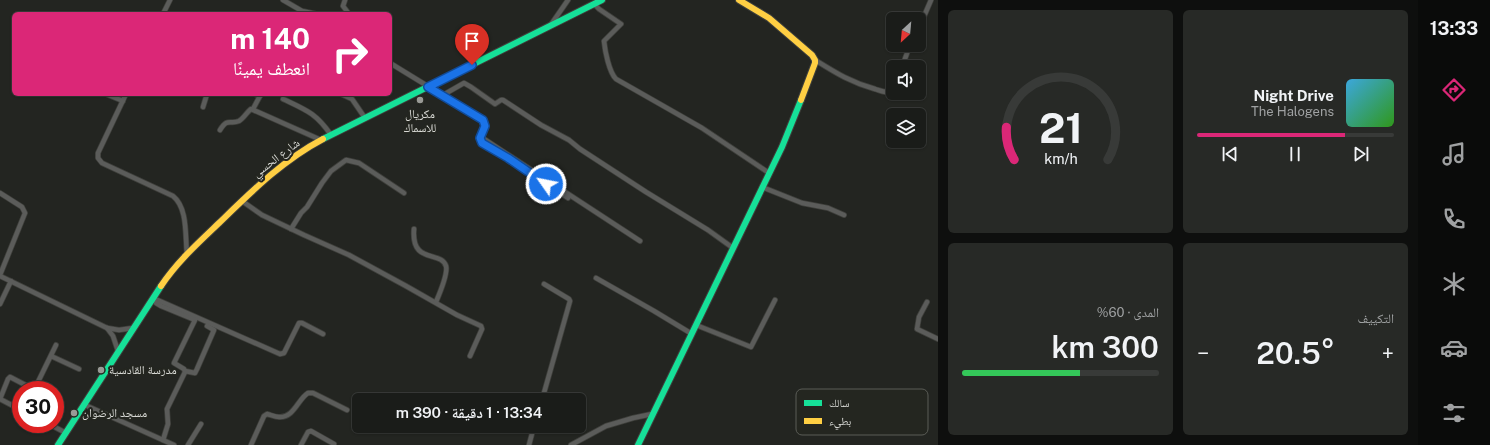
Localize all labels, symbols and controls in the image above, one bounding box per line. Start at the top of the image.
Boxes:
north arrow [886,12,926,52]
map controls [886,12,926,148]
text: 13:33 [1430,18,1478,39]
text: 140 m [230,22,310,55]
pin [455,24,489,65]
icon: right [324,28,376,80]
icon: arrive [461,30,483,52]
text: انعطف يمينًا [233,58,310,79]
button: sound [886,60,926,100]
icon: directions [1440,76,1468,104]
text: Night Drive [1253,87,1334,104]
marker: مكريال للاسماك [415,95,425,105]
text: 21 [1038,102,1083,151]
text: The Halogens [1251,104,1334,119]
place label: مكريال للاسماك [404,107,436,135]
button: layers [886,108,926,148]
street label: شارع الحسي [250,136,304,183]
icon: music [1440,140,1468,168]
icon: previous [1219,143,1241,165]
icon: pause [1284,143,1306,165]
icon: next [1350,143,1372,165]
text: km/h [1044,149,1077,166]
position arrow [525,163,567,205]
icon: phone [1440,205,1468,233]
icon: climate [1440,270,1468,298]
text: المدى · 60% [1097,305,1159,320]
text: التكييف [1358,311,1394,326]
text: 300 km [1051,329,1159,365]
icon: car [1440,334,1468,362]
text: 20.5° [1256,335,1335,371]
text: − [1197,340,1209,366]
text: + [1382,340,1394,366]
place label: مدرسة القادسية [109,363,177,377]
marker: مدرسة القادسية [96,365,106,375]
speed limit sign: 30 [12,381,64,433]
legend [796,389,928,435]
text: سالك [829,397,849,409]
icon: filters [1440,399,1468,427]
text: 13:34 · 1 دقيقة · 390 m [396,404,542,421]
place label: مسجد الرضوان [82,406,147,420]
marker: مسجد الرضوان [69,408,79,418]
text: بطيء [829,415,851,430]

